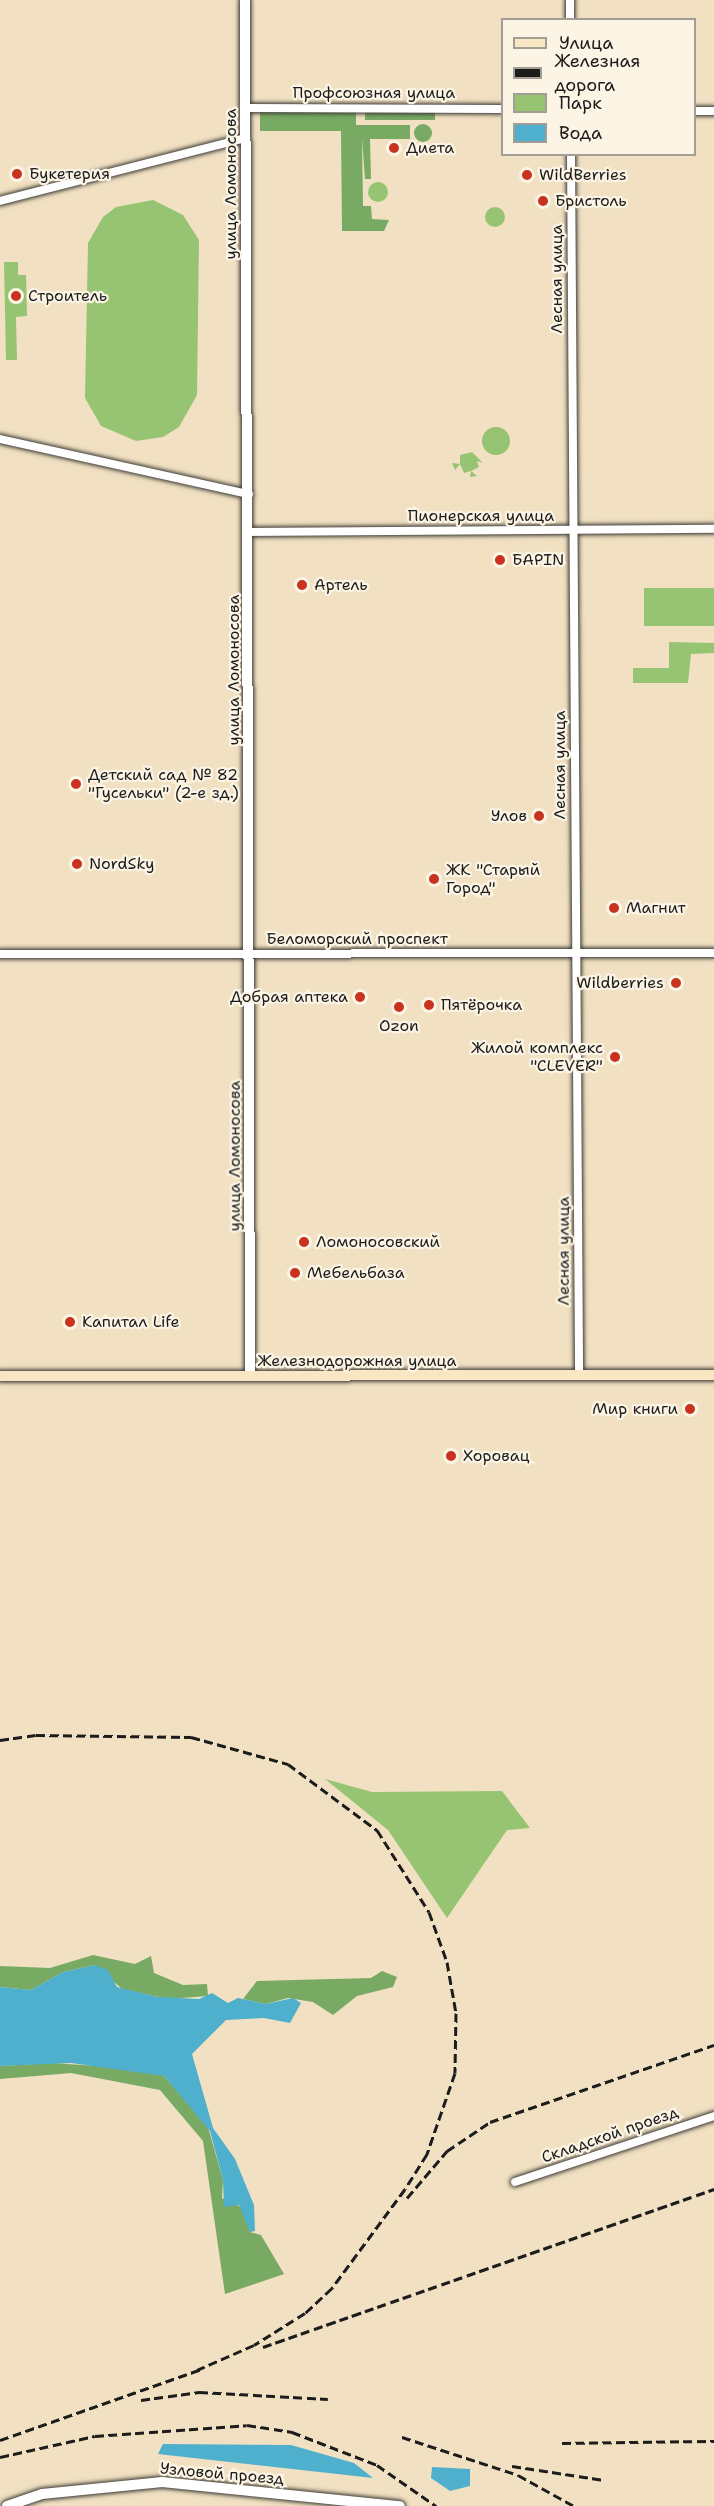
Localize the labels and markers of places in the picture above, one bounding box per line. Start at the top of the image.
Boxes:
place label: Диета [406,138,454,158]
marker: Диета [387,141,401,155]
place label: Букетерия [29,164,110,184]
place label: WildBerries [539,165,627,185]
marker: Букетерия [10,167,24,181]
marker: WildBerries [520,168,534,182]
place label: Бристоль [555,191,627,211]
marker: Бристоль [536,194,550,208]
place label: Строитель [28,286,107,306]
marker: Строитель [9,289,23,303]
place label: БАРIN [512,550,564,570]
marker: БАРIN [493,553,507,567]
place label: Артель [314,575,368,595]
marker: Артель [295,578,309,592]
place label: Детский сад № 82 "Гусельки" (2-е зд.) [88,765,239,803]
marker: Детский сад № 82 "Гусельки" (2-е зд.) [69,777,83,791]
place label: Улов [491,806,527,826]
marker: Улов [532,809,546,823]
place label: NordSky [89,854,154,874]
marker: NordSky [70,857,84,871]
place label: ЖК "Старый Город" [446,860,540,898]
marker: ЖК "Старый Город" [427,872,441,886]
place label: Магнит [626,898,686,918]
marker: Магнит [607,901,621,915]
place label: Wildberries [576,973,664,993]
marker: Wildberries [669,976,683,990]
place label: Добрая аптека [230,987,348,1007]
marker: Добрая аптека [353,990,367,1004]
place label: Пятёрочка [441,995,522,1015]
marker: Пятёрочка [422,998,436,1012]
marker: Ozon [392,1000,406,1014]
place label: Ozon [379,1016,419,1036]
place label: Жилой комплекс "СLEVER" [471,1038,603,1076]
marker: Жилой комплекс "СLEVER" [608,1050,622,1064]
place label: Ломоносовский [316,1232,440,1252]
marker: Ломоносовский [297,1235,311,1249]
place label: Мебельбаза [307,1263,405,1283]
marker: Мебельбаза [288,1266,302,1280]
place label: Капитал Life [82,1312,180,1332]
marker: Капитал Life [63,1315,77,1329]
place label: Мир книги [592,1399,678,1419]
marker: Мир книги [683,1402,697,1416]
place label: Хоровац [463,1446,530,1466]
marker: Хоровац [444,1449,458,1463]

